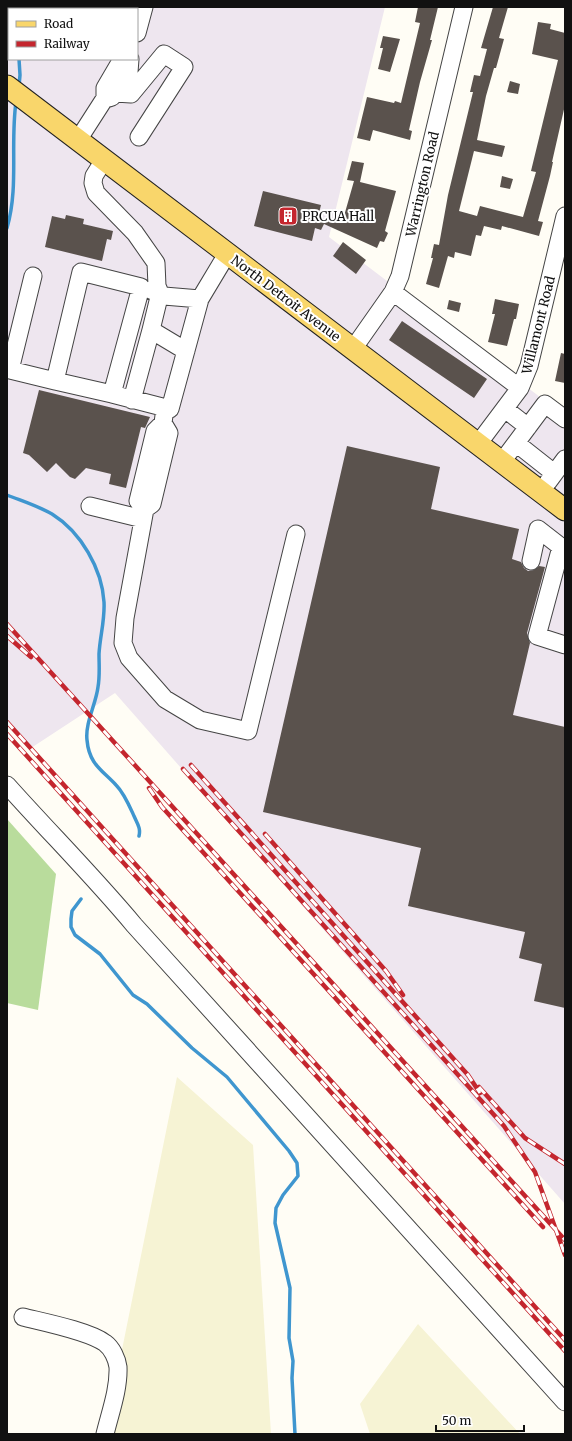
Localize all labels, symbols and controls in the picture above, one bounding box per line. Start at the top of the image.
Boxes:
legend [8,8,138,60]
text: Road [44,16,73,31]
text: Railway [44,36,90,51]
street label: Warrington Road [402,130,443,239]
building icon: PRCUA Hall [277,205,299,227]
place label: PRCUA Hall [302,208,374,225]
street label: North Detroit Avenue [228,252,344,345]
street label: Willamont Road [518,274,559,377]
scale bar [436,1407,524,1433]
text: 50 m [442,1413,471,1428]

